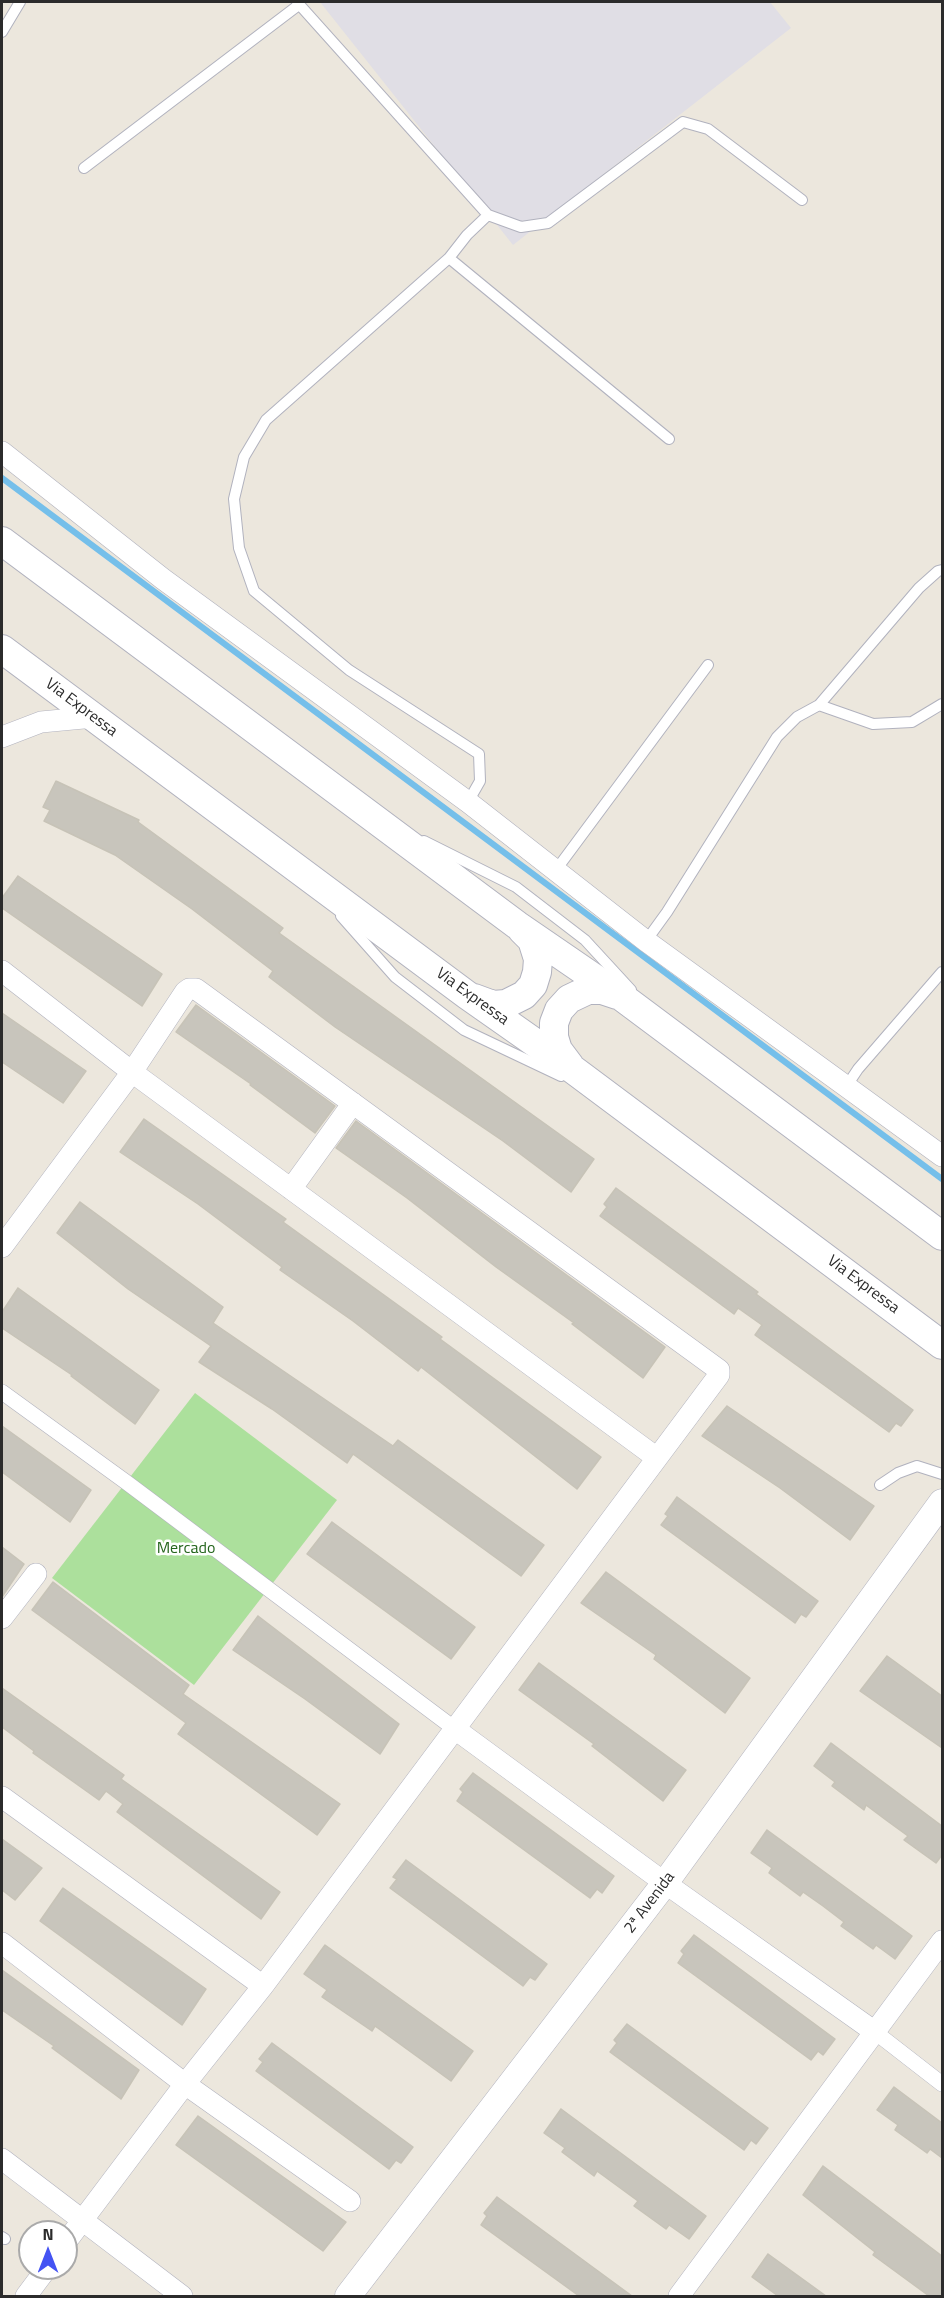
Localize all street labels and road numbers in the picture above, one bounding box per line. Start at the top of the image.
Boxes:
street label: Via Expressa [41,675,121,741]
street label: Via Expressa [432,964,512,1030]
street label: Via Expressa [823,1252,903,1318]
street label: 2ª Avenida [621,1868,679,1938]

